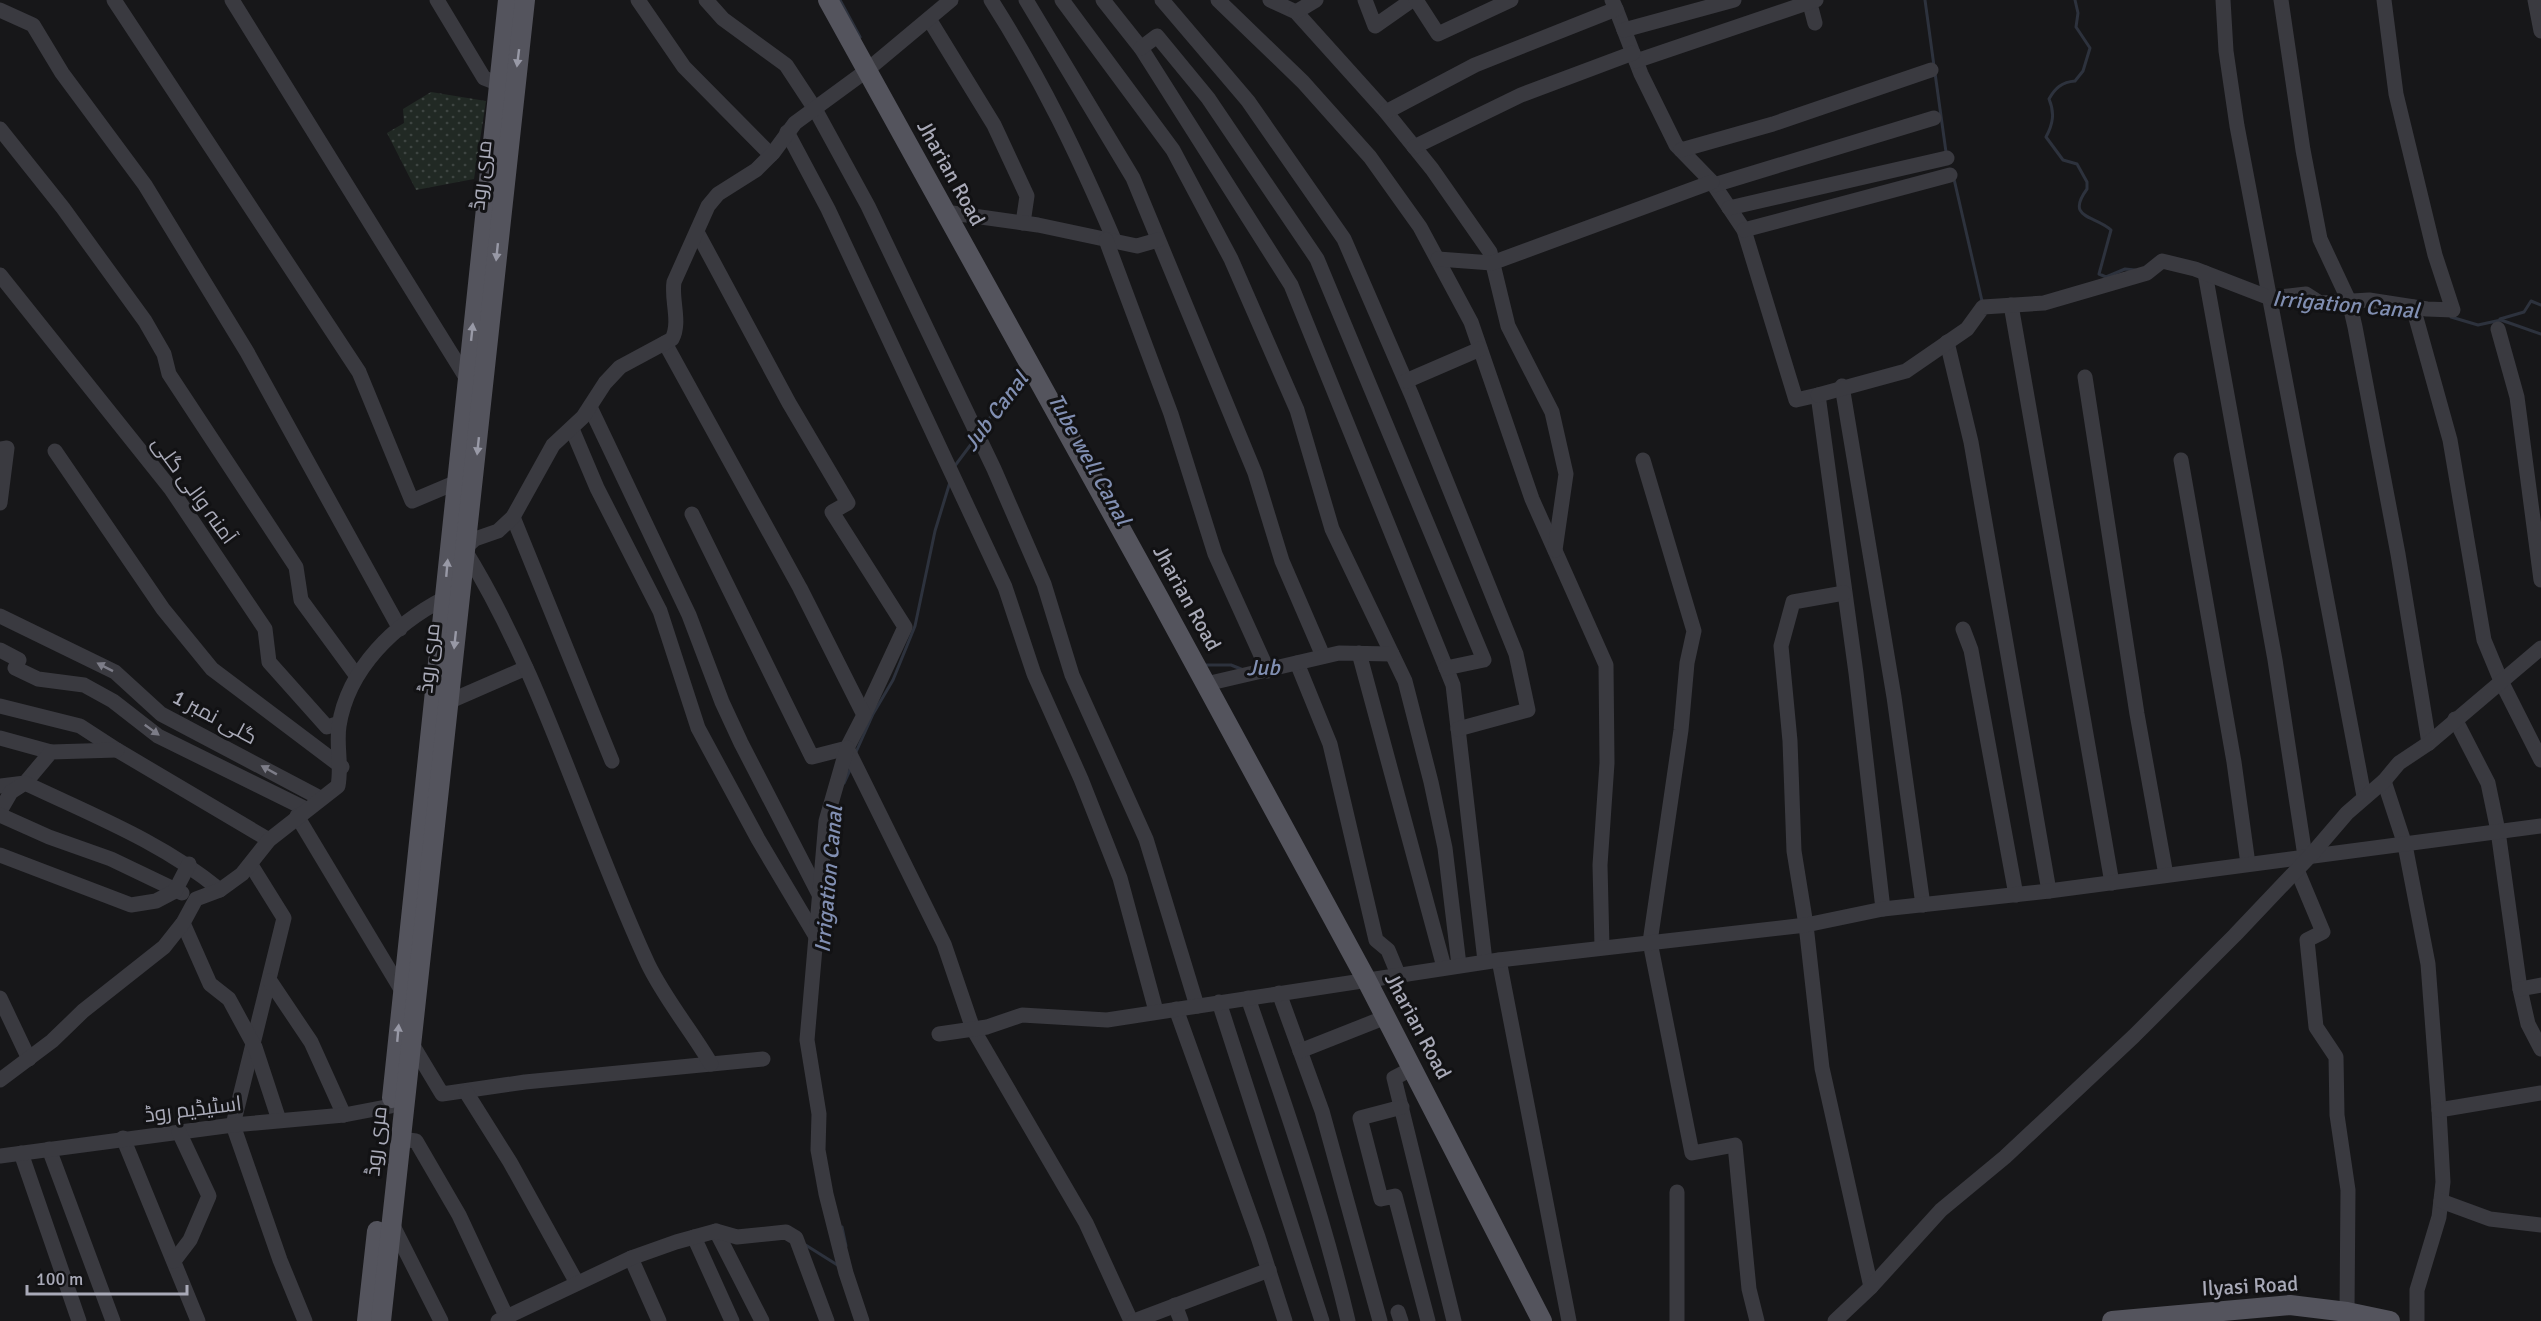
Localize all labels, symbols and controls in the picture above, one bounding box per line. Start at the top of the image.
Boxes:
one-way arrow [513,49,523,68]
street label: Jharian Road [911,116,991,230]
street label: مری روڈ [464,139,498,211]
one-way arrow [493,243,502,262]
water label: Irrigation Canal [2271,285,2422,325]
one-way arrow [467,322,476,341]
water label: Jub Canal [957,365,1035,456]
water label: Tube well Canal [1042,389,1138,531]
street label: آمنہ والی گلی [146,431,242,549]
one-way arrow [473,437,483,456]
street label: Jharian Road [1147,541,1227,655]
one-way arrow [442,558,452,577]
street label: مری روڈ [412,622,446,694]
one-way arrow [450,630,460,649]
water label: Jub [1246,654,1281,681]
one-way arrow [96,662,113,672]
street label: گلی نمبر 1 [168,684,262,750]
one-way arrow [143,724,159,736]
one-way arrow [260,765,277,775]
water label: Irrigation Canal [809,803,849,954]
street label: Jharian Road [1379,968,1457,1084]
one-way arrow [393,1024,403,1043]
street label: اسٹیڈیم روڈ [143,1090,243,1129]
street label: مری روڈ [359,1105,393,1177]
scale bar [27,1258,188,1296]
text: 100 m [36,1268,83,1290]
street label: Ilyasi Road [2201,1270,2299,1302]

